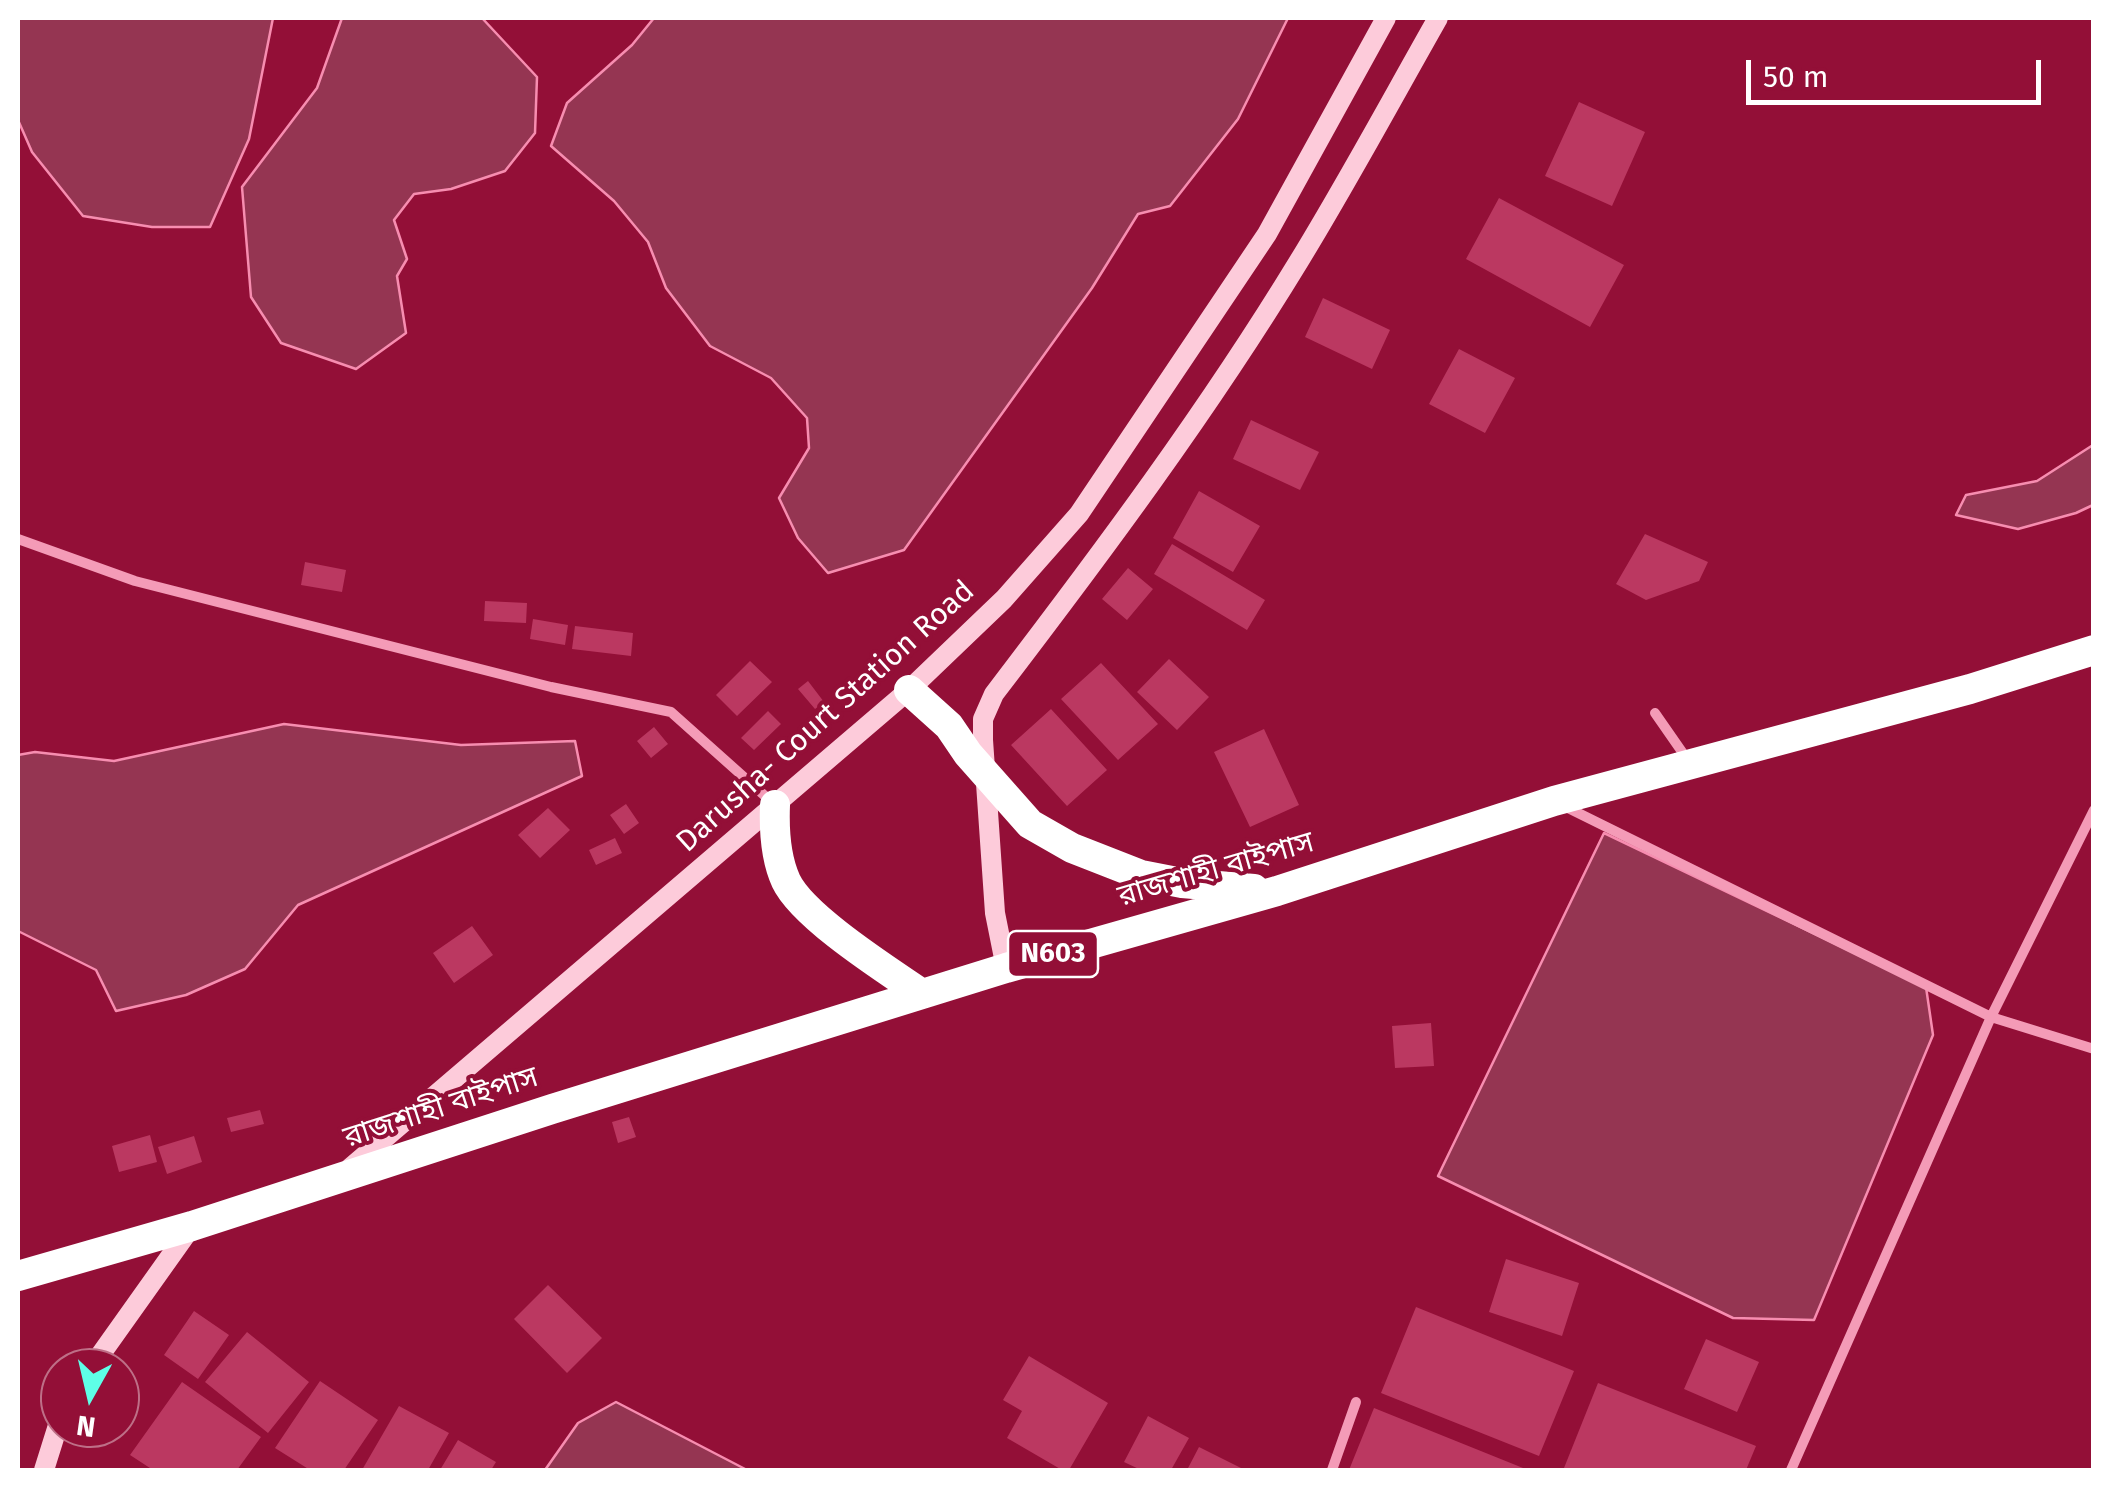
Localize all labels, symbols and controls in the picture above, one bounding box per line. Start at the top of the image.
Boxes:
scale bar [1751,40,2046,102]
text: 50 m [1763,59,1828,95]
street label: Darusha- Court Station Road [670,574,982,860]
street label: রাজশাহী বাইপাস [1114,825,1318,915]
road number: N603 [1008,931,1098,977]
street label: রাজশাহী বাইপাস [339,1060,543,1156]
north arrow [40,1348,140,1448]
text: N [75,1409,98,1444]

